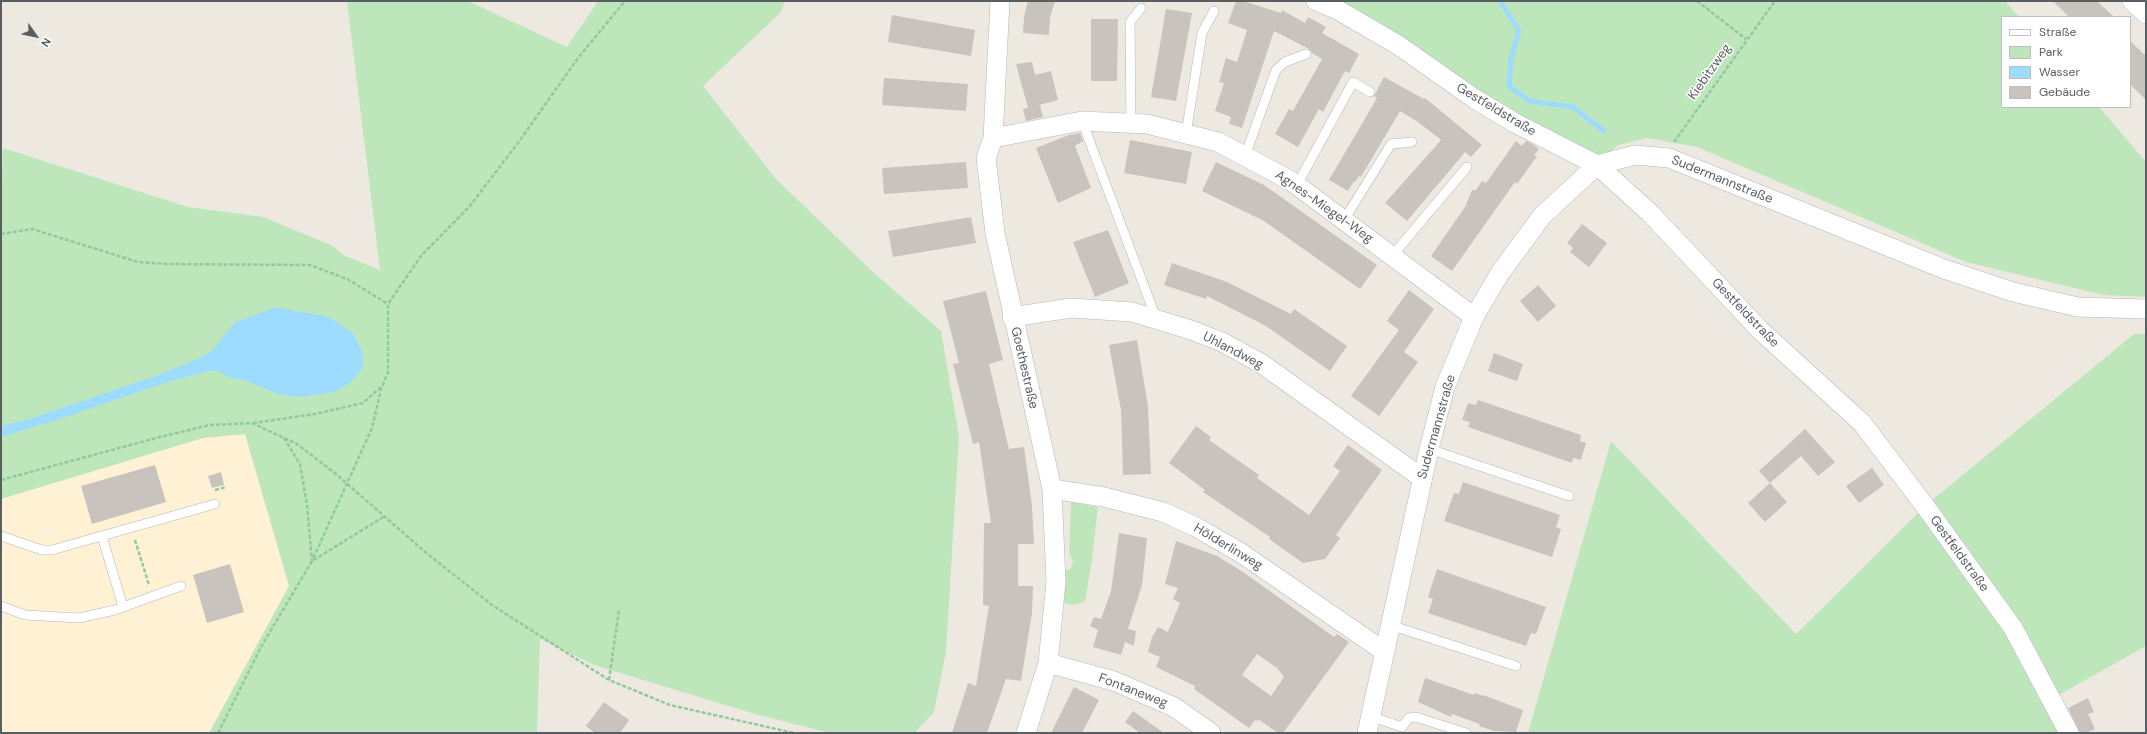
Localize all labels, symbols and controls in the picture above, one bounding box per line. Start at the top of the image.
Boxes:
north arrow [16,16,56,56]
legend [2001,16,2131,108]
text: Straße [2039,24,2076,40]
text: N [38,35,54,50]
street label: Kiebitzweg [1685,41,1735,103]
text: Park [2039,44,2063,60]
text: Wasser [2039,64,2080,80]
street label: Gestfeldstraße [1453,80,1539,140]
text: Gebäude [2039,84,2090,100]
street label: Sudermannstraße [1669,153,1775,207]
street label: Agnes-Miegel-Weg [1272,167,1376,247]
street label: Gestfeldstraße [1708,275,1782,351]
street label: Goethestraße [1007,325,1041,411]
street label: Uhlandweg [1200,329,1266,373]
street label: Sudermannstraße [1415,373,1459,481]
street label: Gestfeldstraße [1926,513,1992,595]
street label: Hölderlinweg [1191,520,1265,574]
street label: Fontaneweg [1096,671,1170,711]

